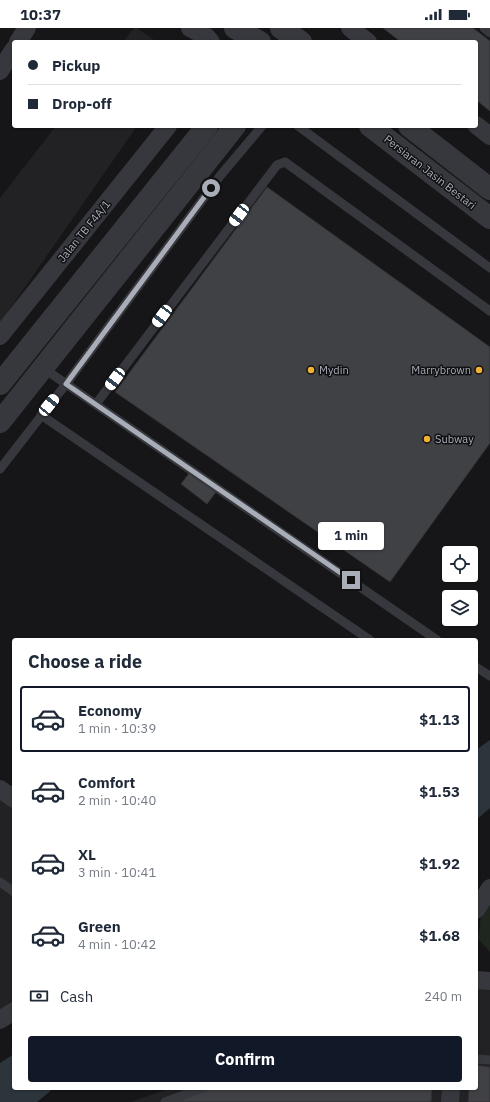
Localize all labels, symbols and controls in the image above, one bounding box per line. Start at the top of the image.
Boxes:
text: 10:37 [20,5,61,24]
text: Pickup [52,56,100,75]
text: Drop-off [52,94,112,113]
street label: Persiaran Jasin Bestari [381,132,479,212]
route start [202,179,220,197]
street label: Jalan TB F4A/1 [55,197,114,265]
car [227,202,251,228]
car [150,303,174,329]
place label: Mydin [319,363,349,377]
place label: Marrybrown [411,363,471,377]
marker: Mydin [306,365,316,375]
marker: Marrybrown [474,365,484,375]
car [103,366,127,392]
car [37,392,61,418]
place label: Subway [435,432,474,446]
marker: Subway [422,434,432,444]
callout: 1 min [318,522,384,550]
text: 1 min [334,527,368,544]
map controls [442,546,478,626]
button: locate [442,546,478,582]
route end [342,571,360,589]
button: layers [442,590,478,626]
text: Choose a ride [28,650,142,673]
icon: car [30,701,66,737]
text: Economy [78,701,142,720]
text: $1.13 [419,710,460,729]
text: 1 min · 10:39 [78,720,156,737]
icon: car [30,773,66,809]
text: Comfort [78,773,135,792]
text: $1.53 [419,782,460,801]
text: 2 min · 10:40 [78,792,156,809]
icon: car [30,845,66,881]
text: XL [78,845,96,864]
text: $1.92 [419,854,460,873]
text: 3 min · 10:41 [78,864,156,881]
icon: car [30,917,66,953]
text: Green [78,917,121,936]
text: $1.68 [419,926,460,945]
text: 4 min · 10:42 [78,936,156,953]
icon: cash [28,985,50,1007]
text: Cash [60,987,93,1006]
text: 240 m [424,988,462,1005]
button: Confirm [28,1036,462,1082]

